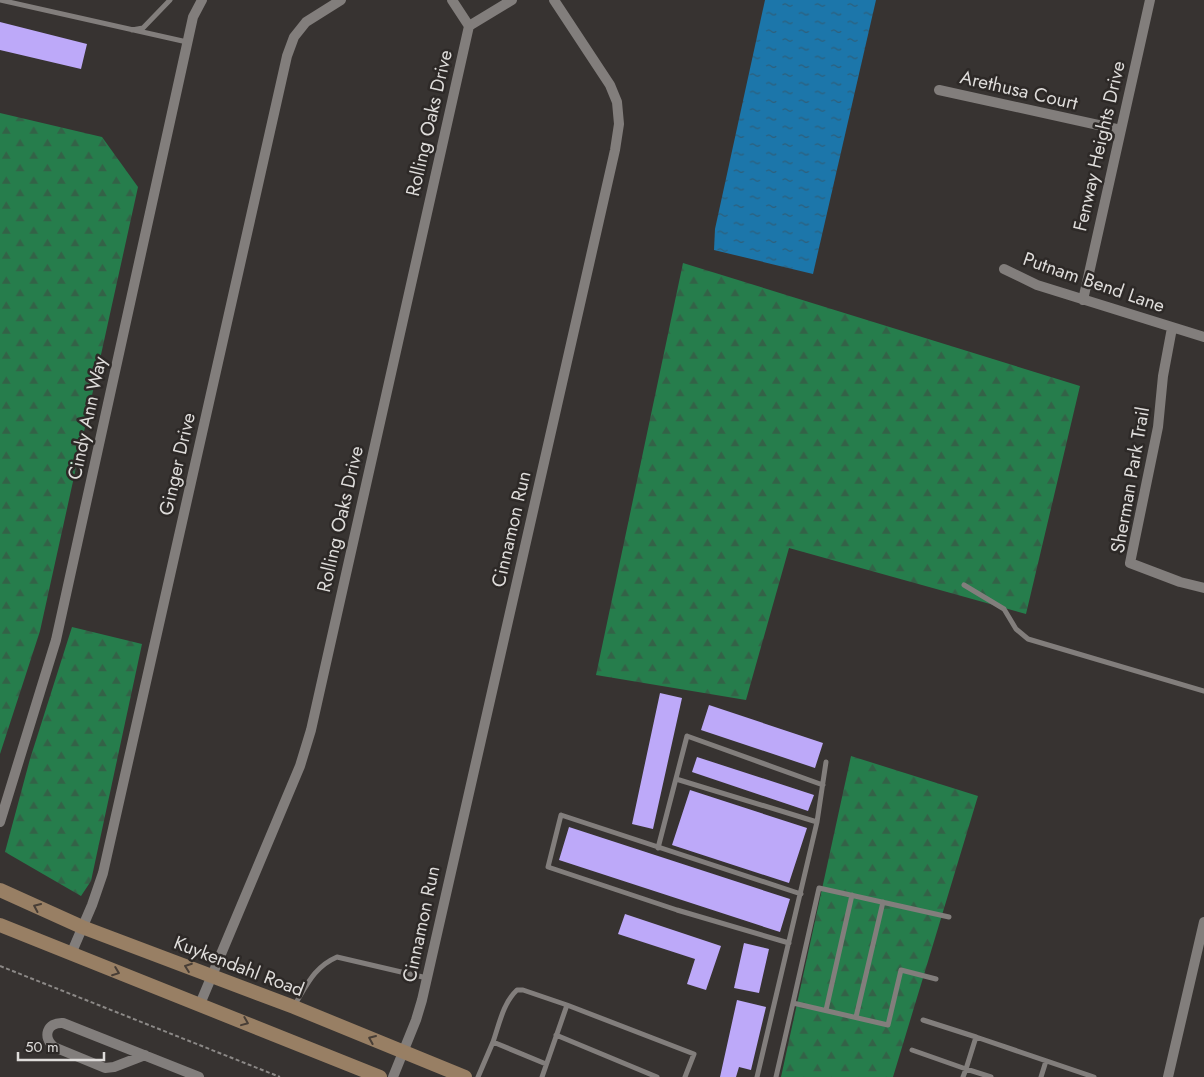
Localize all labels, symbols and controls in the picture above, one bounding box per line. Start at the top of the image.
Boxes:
street label: Rolling Oaks Drive [399,47,459,199]
street label: Fenway Heights Drive [1066,58,1132,234]
street label: Arethusa Court [957,63,1081,117]
street label: Putnam Bend Lane [1019,245,1169,319]
street label: Cindy Ann Way [61,353,113,482]
street label: Sherman Park Trail [1104,405,1156,555]
street label: Ginger Drive [152,410,202,518]
street label: Rolling Oaks Drive [310,443,370,595]
street label: Cinnamon Run [485,468,537,590]
street label: Cinnamon Run [395,863,447,985]
one-way arrow [33,903,42,913]
street label: Kuykendahl Road [170,929,308,1003]
one-way arrow [184,963,193,973]
one-way arrow [111,966,120,976]
one-way arrow [240,1016,249,1026]
scale bar [18,1030,104,1062]
one-way arrow [368,1035,376,1045]
text: 50 m [25,1036,59,1058]

